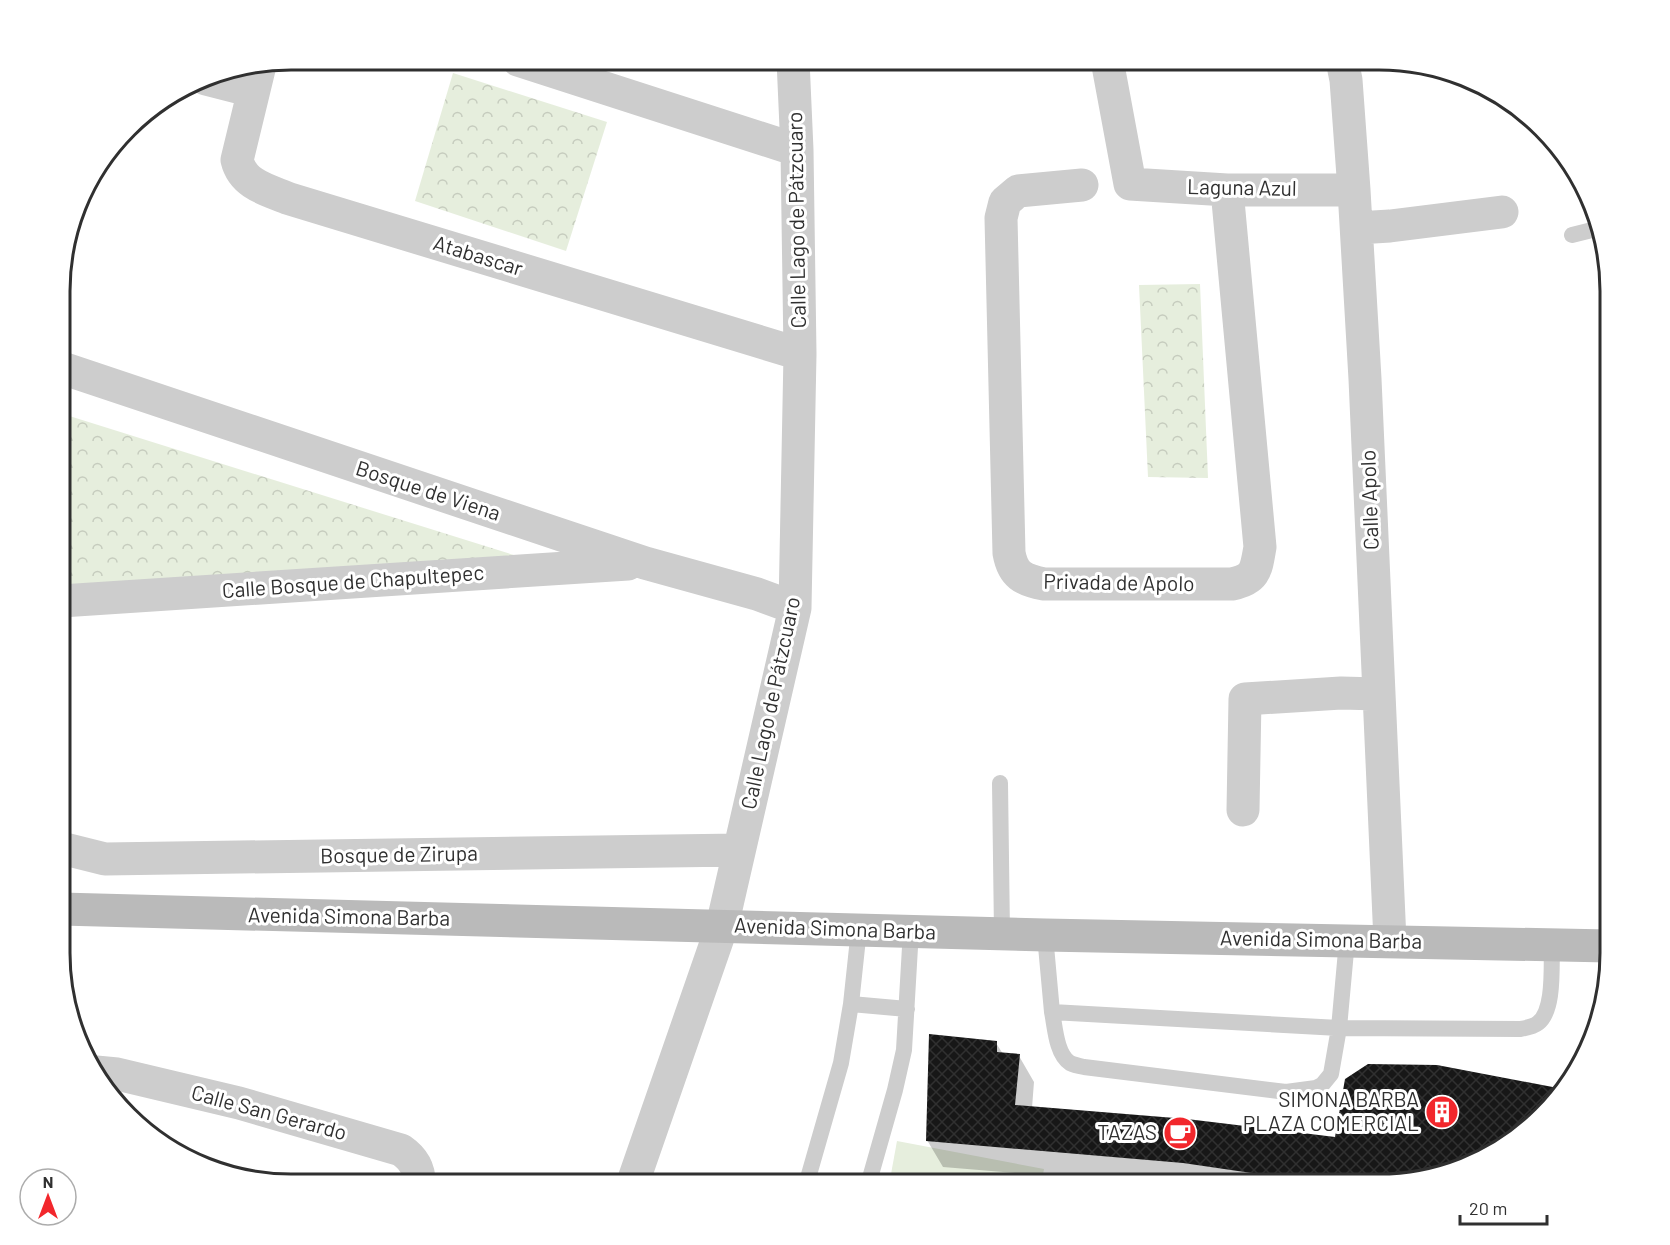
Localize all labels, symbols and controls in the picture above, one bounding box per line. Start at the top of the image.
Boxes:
street label: Calle Lago de Pátzcuaro [781,111,810,329]
street label: Laguna Azul [1187,173,1297,200]
street label: Atabascar [431,229,527,280]
street label: Calle Apolo [1354,449,1383,551]
street label: Bosque de Viena [353,454,504,525]
street label: Calle Bosque de Chapultepec [221,559,485,602]
street label: Privada de Apolo [1043,568,1195,595]
street label: Calle Lago de Pátzcuaro [735,594,804,811]
street label: Bosque de Zirupa [320,840,478,867]
street label: Avenida Simona Barba [248,901,450,930]
street label: Avenida Simona Barba [734,911,937,944]
street label: Avenida Simona Barba [1220,924,1422,953]
street label: Calle San Gerardo [189,1079,350,1144]
place label: SIMONA BARBA PLAZA COMERCIAL [1243,1086,1419,1135]
building icon: SIMONA BARBA PLAZA COMERCIAL [1424,1094,1460,1130]
cafe icon: TAZAS [1162,1115,1198,1151]
place label: TAZAS [1097,1119,1157,1144]
north arrow [18,1167,78,1227]
text: N [43,1172,53,1191]
scale bar [1460,1188,1547,1226]
text: 20 m [1469,1197,1507,1219]

